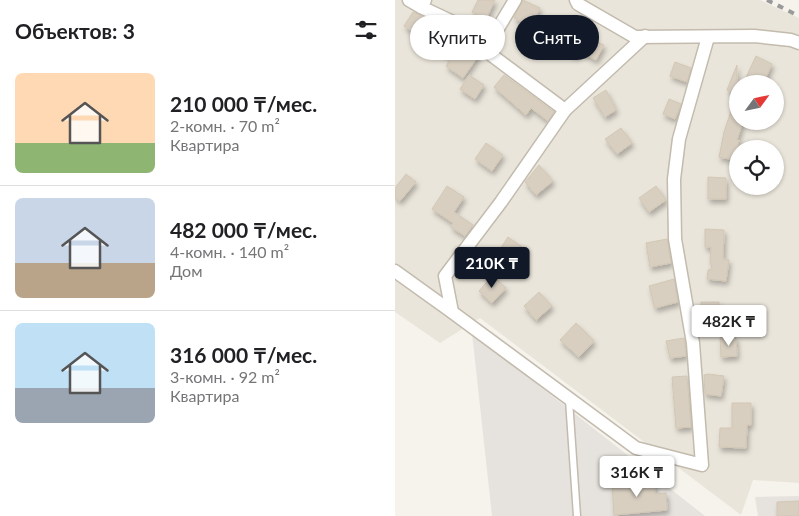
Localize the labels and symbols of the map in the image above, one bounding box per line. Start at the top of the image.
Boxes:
north arrow [729,75,784,130]
pin: 210K ₸ [451,246,533,289]
pin: 482K ₸ [688,304,770,347]
pin: 316K ₸ [596,456,678,498]

